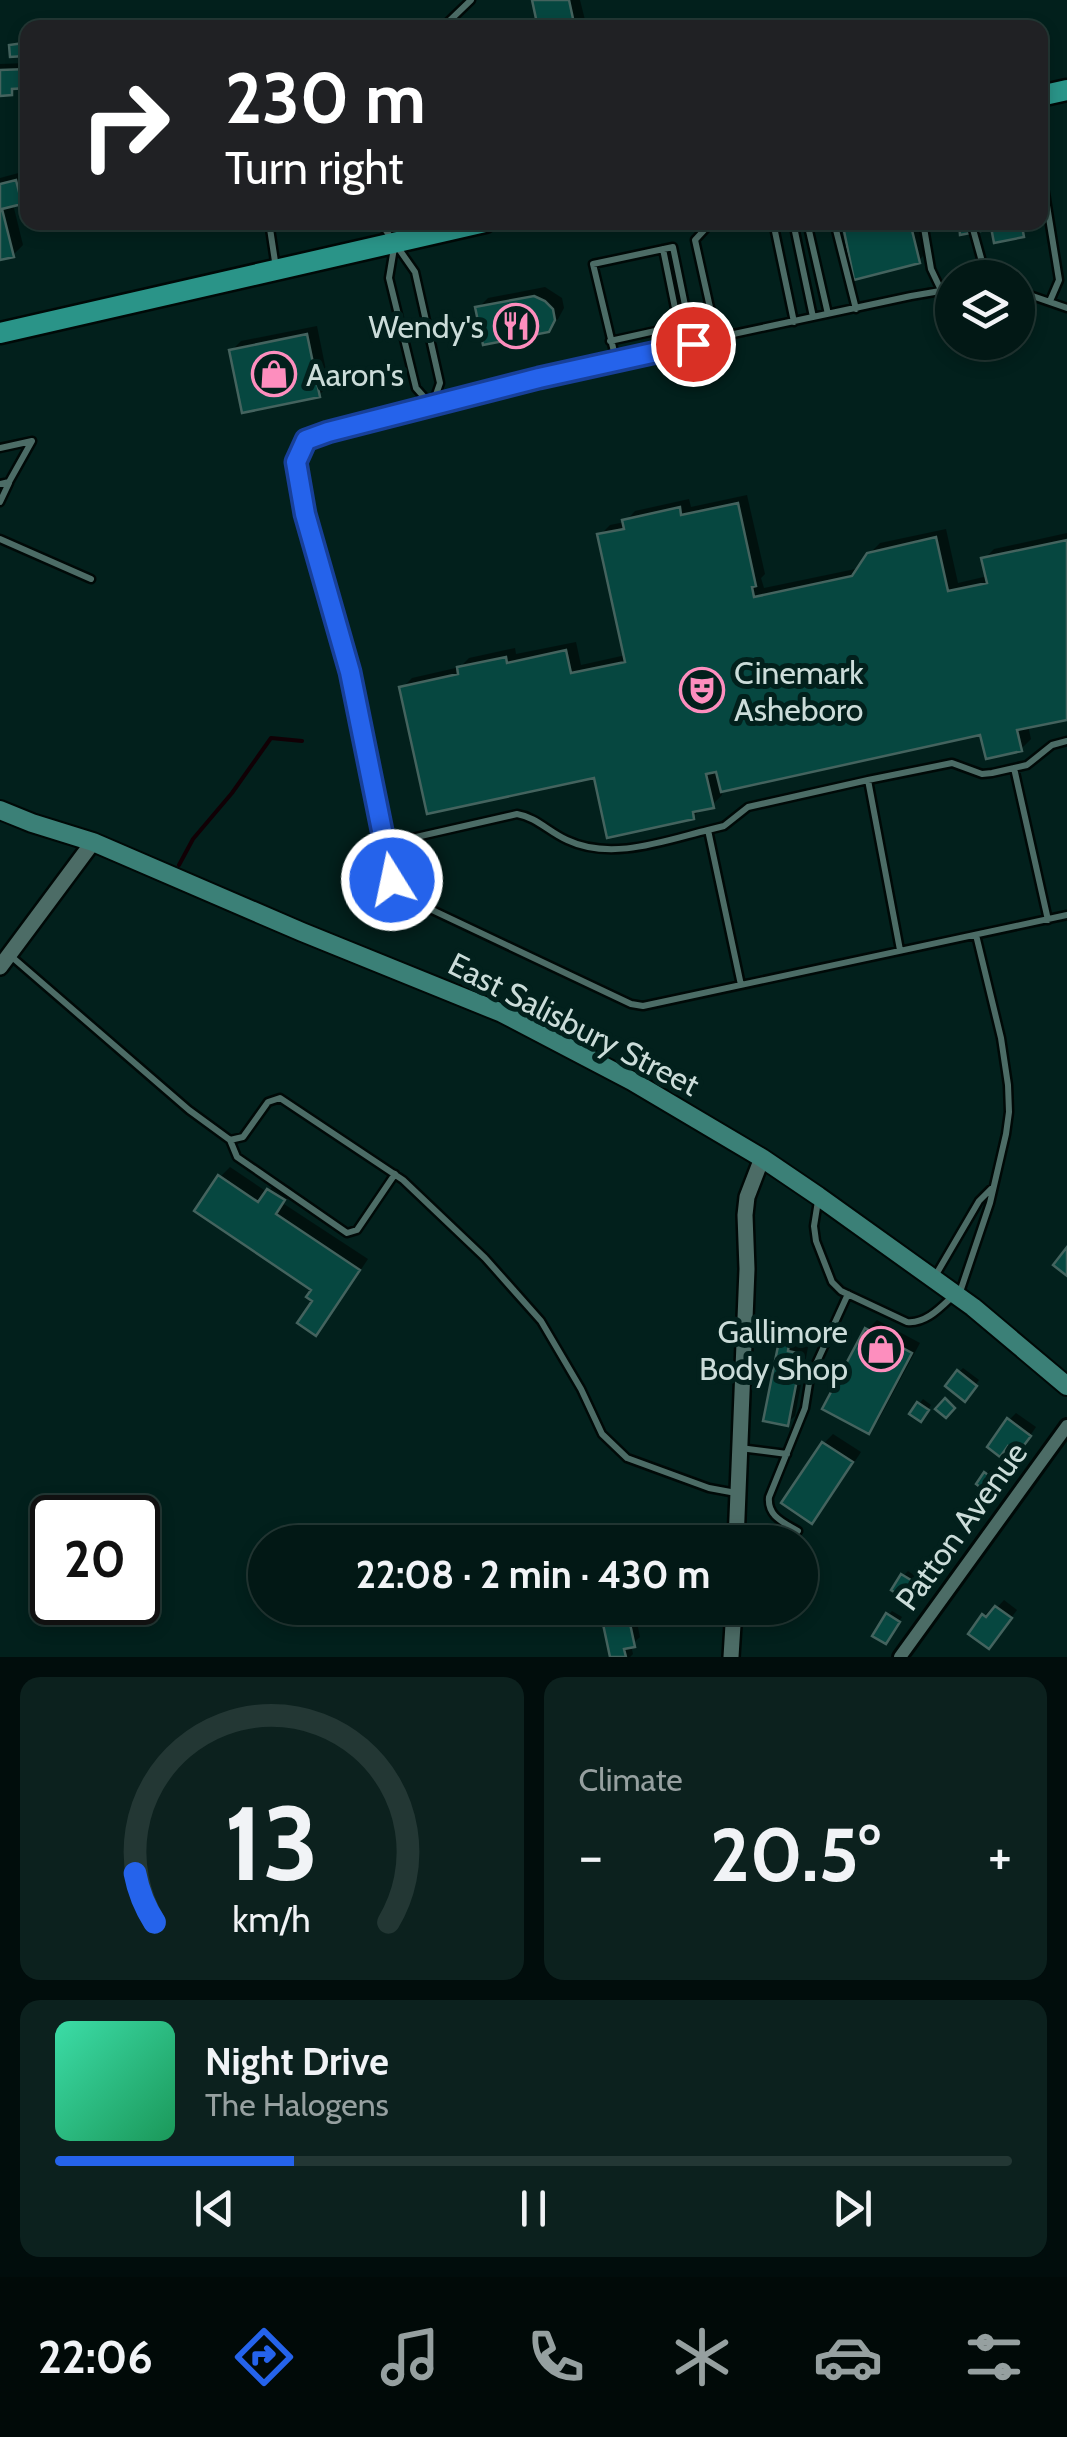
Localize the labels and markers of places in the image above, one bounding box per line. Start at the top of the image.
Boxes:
pin [651,302,736,387]
restaurant icon: Wendy's [493,303,539,349]
place label: Wendy's [368,307,484,346]
shop icon: Aaron's [251,351,297,397]
place label: Aaron's [306,355,404,394]
place label: Cinemark Asheboro [734,653,864,729]
theatre icon: Cinemark Asheboro [679,667,725,713]
place label: Gallimore Body Shop [699,1312,848,1388]
shop icon: Gallimore Body Shop [858,1326,904,1372]

